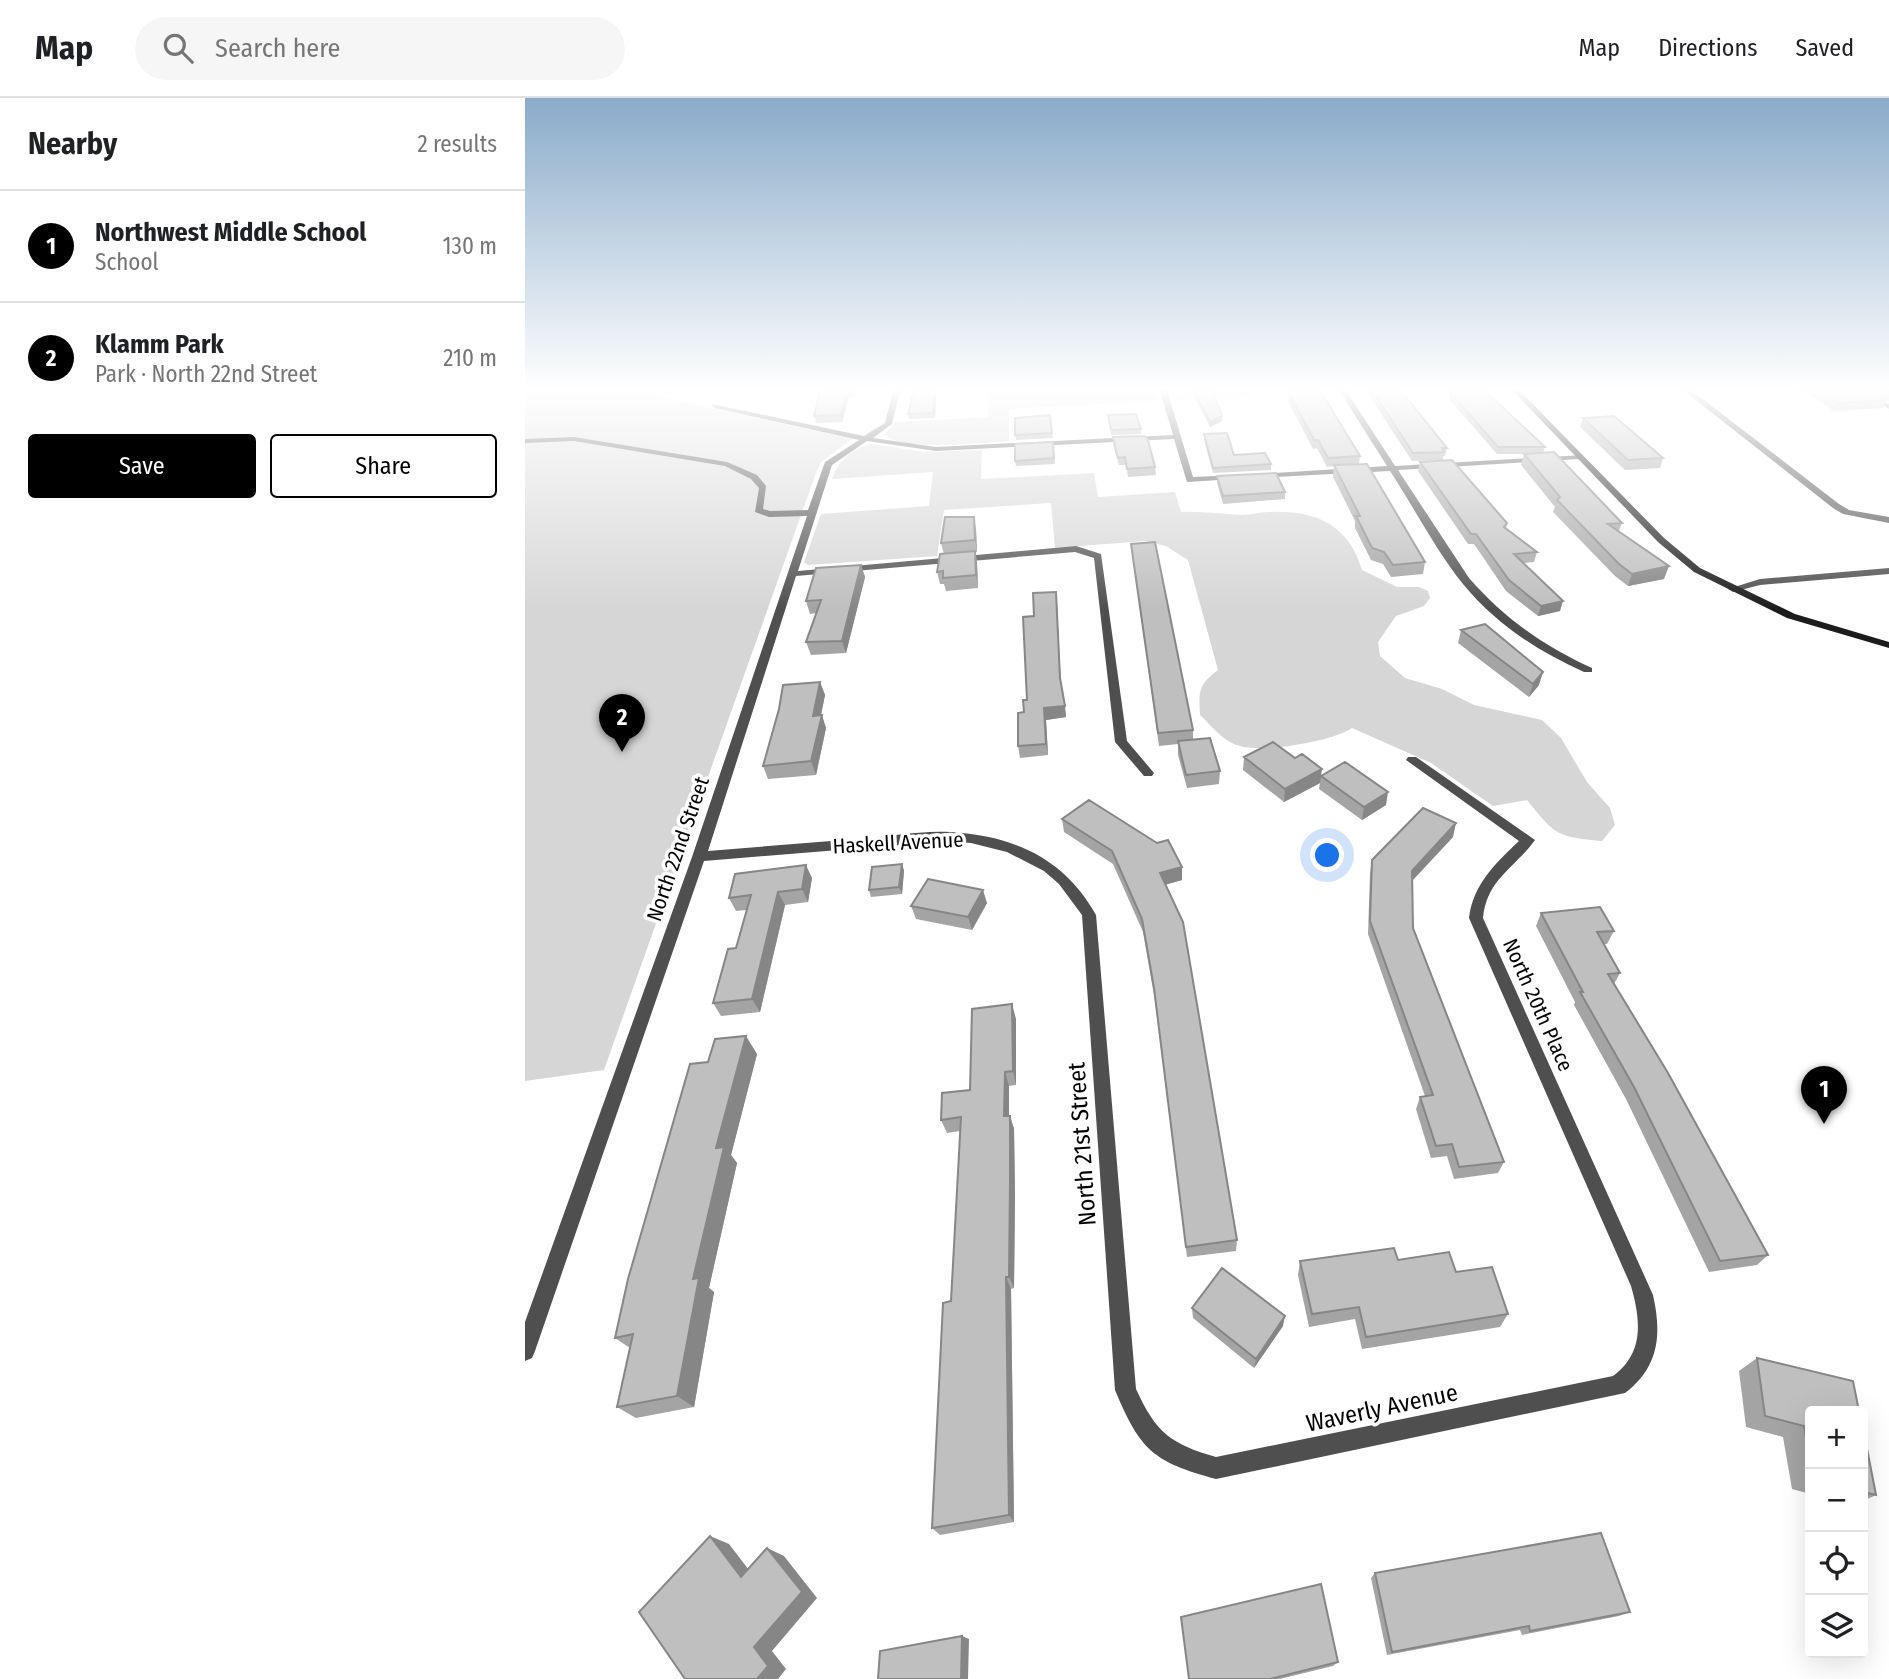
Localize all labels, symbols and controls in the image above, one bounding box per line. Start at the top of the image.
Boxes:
search box [135,17,625,80]
text: Map [35,28,93,68]
icon: search [159,29,197,67]
text: Search here [215,33,340,64]
text: Map [1579,34,1620,62]
text: Directions [1658,34,1757,62]
text: Saved [1795,34,1854,62]
text: Nearby [28,126,117,162]
text: 2 results [417,130,497,158]
text: Northwest Middle School [95,217,366,248]
text: 1 [46,232,56,260]
text: 130 m [443,232,497,260]
text: School [95,248,159,276]
text: Klamm Park [95,329,224,360]
text: 2 [46,344,56,372]
text: 210 m [443,344,497,372]
text: Park · North 22nd Street [95,360,317,388]
button: Save [28,434,256,498]
button: Share [270,434,497,498]
pin: 2 [599,694,645,752]
street label: North 22nd Street [641,773,715,925]
street label: Haskell Avenue [832,827,964,859]
your location [1310,838,1344,872]
street label: North 20th Place [1497,935,1579,1075]
street label: North 21st Street [1062,1061,1102,1227]
pin: 1 [1801,1066,1847,1124]
street label: Waverly Avenue [1304,1378,1460,1438]
map controls [1805,1406,1868,1658]
button: + [1805,1406,1868,1469]
button: − [1805,1469,1868,1532]
button: locate [1805,1532,1868,1595]
button: layers [1805,1595,1868,1658]

